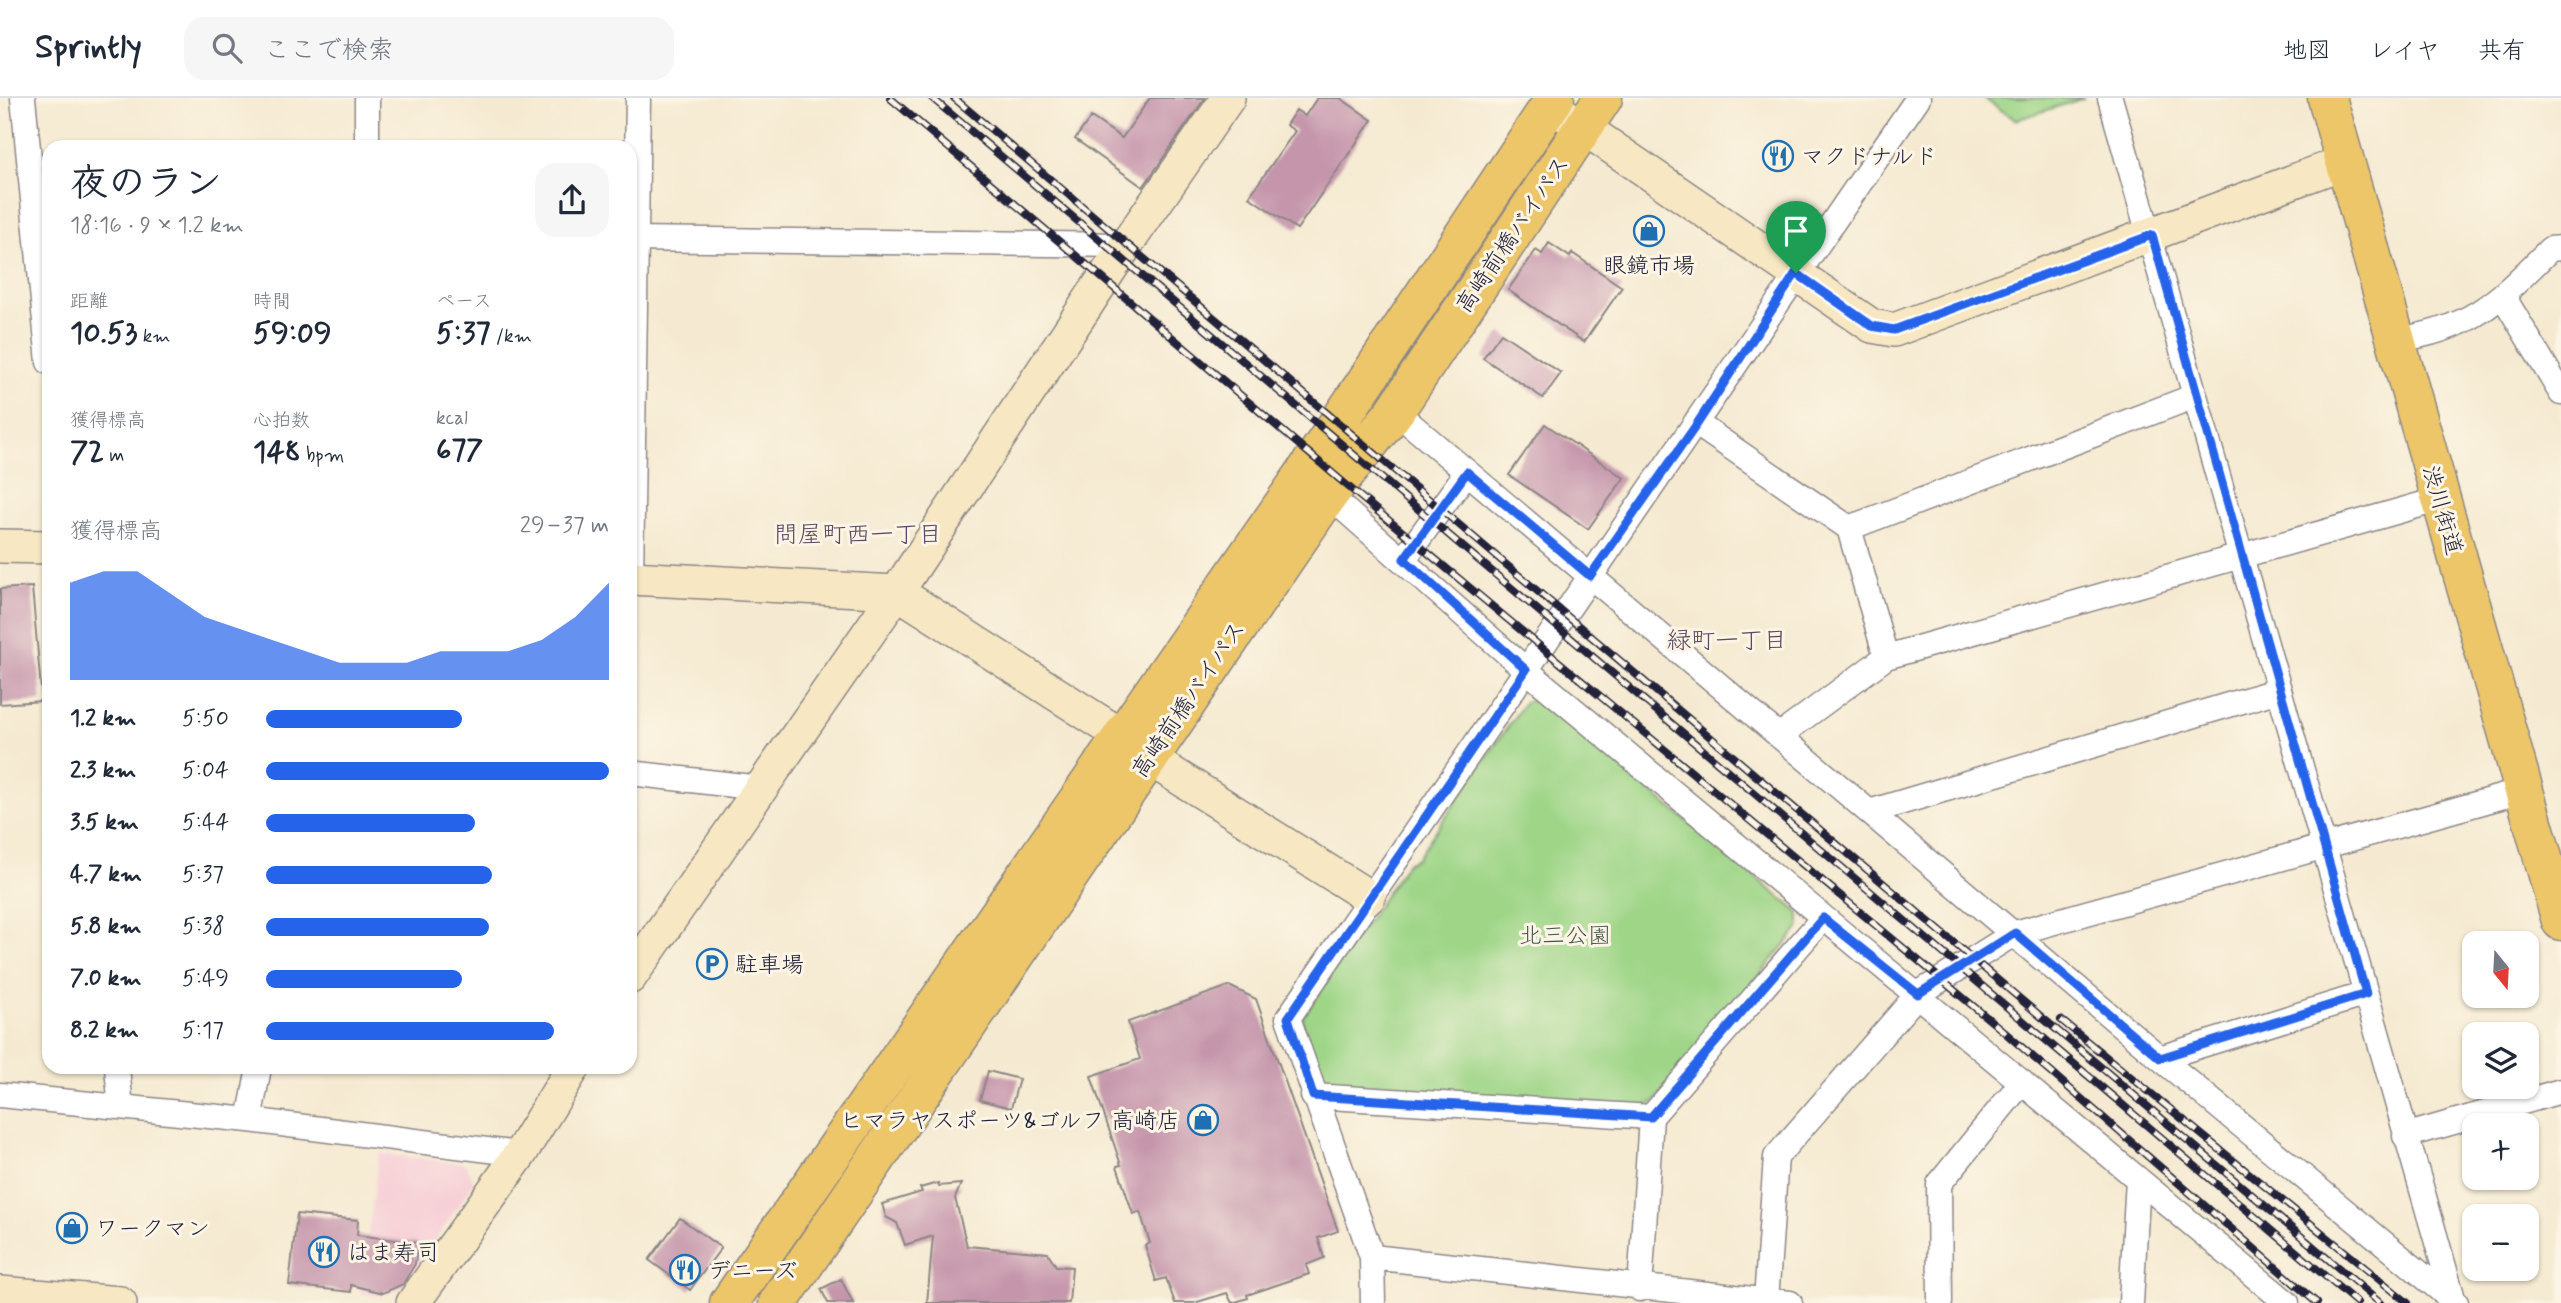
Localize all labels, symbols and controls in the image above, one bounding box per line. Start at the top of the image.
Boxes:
search box [184,17,674,80]
text: Sprintly [35,26,142,70]
icon: search [208,29,246,67]
text: ここで検索 [264,34,394,68]
text: 地図 [2283,36,2331,67]
text: レイヤ [2369,36,2440,67]
text: 共有 [2478,36,2526,67]
restaurant icon: マクドナルド [1761,139,1795,173]
place label: マクドナルド [1801,143,1937,173]
street label: 高崎前橋バイパス [1450,151,1577,320]
text: 夜のラン [70,160,222,209]
button: share [535,163,609,237]
pin [1766,201,1826,273]
text: 18:16 · 9 × 1.2 km [70,211,244,241]
icon: arrive [1777,212,1815,250]
shop icon: 眼鏡市場 [1632,214,1666,248]
place label: 眼鏡市場 [1603,252,1695,282]
text: 距離 [70,289,108,314]
text: 時間 [253,289,291,314]
text: ペース [436,289,492,314]
text: 10.53 [70,314,138,353]
text: 59:09 [253,314,332,353]
text: 5:37 [436,314,491,353]
text: km [138,324,170,349]
text: /km [491,324,532,349]
text: kcal [436,406,468,431]
text: 獲得標高 [70,408,146,433]
text: 心拍数 [253,408,310,433]
text: 677 [436,431,483,470]
text: 72 [70,433,104,472]
text: 148 [253,433,301,472]
text: m [104,443,124,468]
text: bpm [301,443,344,468]
street label: 渋川街道 [2414,462,2468,559]
text: 29–37 m [520,511,609,541]
text: 獲得標高 [70,517,162,547]
district label: 問屋町西一丁目 [774,520,942,551]
street label: 高崎前橋バイパス [1126,616,1253,785]
district label: 緑町一丁目 [1667,626,1787,657]
text: 1.2 km [70,704,136,734]
text: 5:50 [182,704,229,734]
text: 2.3 km [70,756,136,786]
text: 5:04 [182,756,229,786]
text: 3.5 km [70,808,139,838]
text: 5:44 [182,808,229,838]
text: 4.7 km [70,860,142,890]
text: 5:37 [182,860,224,890]
text: 5.8 km [70,912,141,942]
text: 5:38 [182,912,225,942]
park label: 北三公園 [1519,922,1611,952]
north arrow [2462,931,2539,1008]
map controls [2462,931,2539,1281]
parking icon: 駐車場 [695,947,729,981]
place label: 駐車場 [735,951,804,981]
text: 7.0 km [70,964,141,994]
text: 5:49 [182,964,229,994]
text: 8.2 km [70,1016,139,1046]
text: 5:17 [182,1016,224,1046]
button: layers [2462,1022,2539,1099]
shop icon: ヒマラヤスポーツ&ゴルフ 高崎店 [1186,1103,1220,1137]
place label: ヒマラヤスポーツ&ゴルフ 高崎店 [840,1107,1180,1137]
button: + [2462,1113,2539,1190]
button: − [2462,1204,2539,1281]
shop icon: ワークマン [55,1211,89,1245]
place label: ワークマン [95,1215,210,1245]
restaurant icon: はま寿司 [307,1235,341,1269]
place label: はま寿司 [347,1239,439,1269]
restaurant icon: デニーズ [668,1253,702,1287]
place label: デニーズ [708,1257,797,1287]

